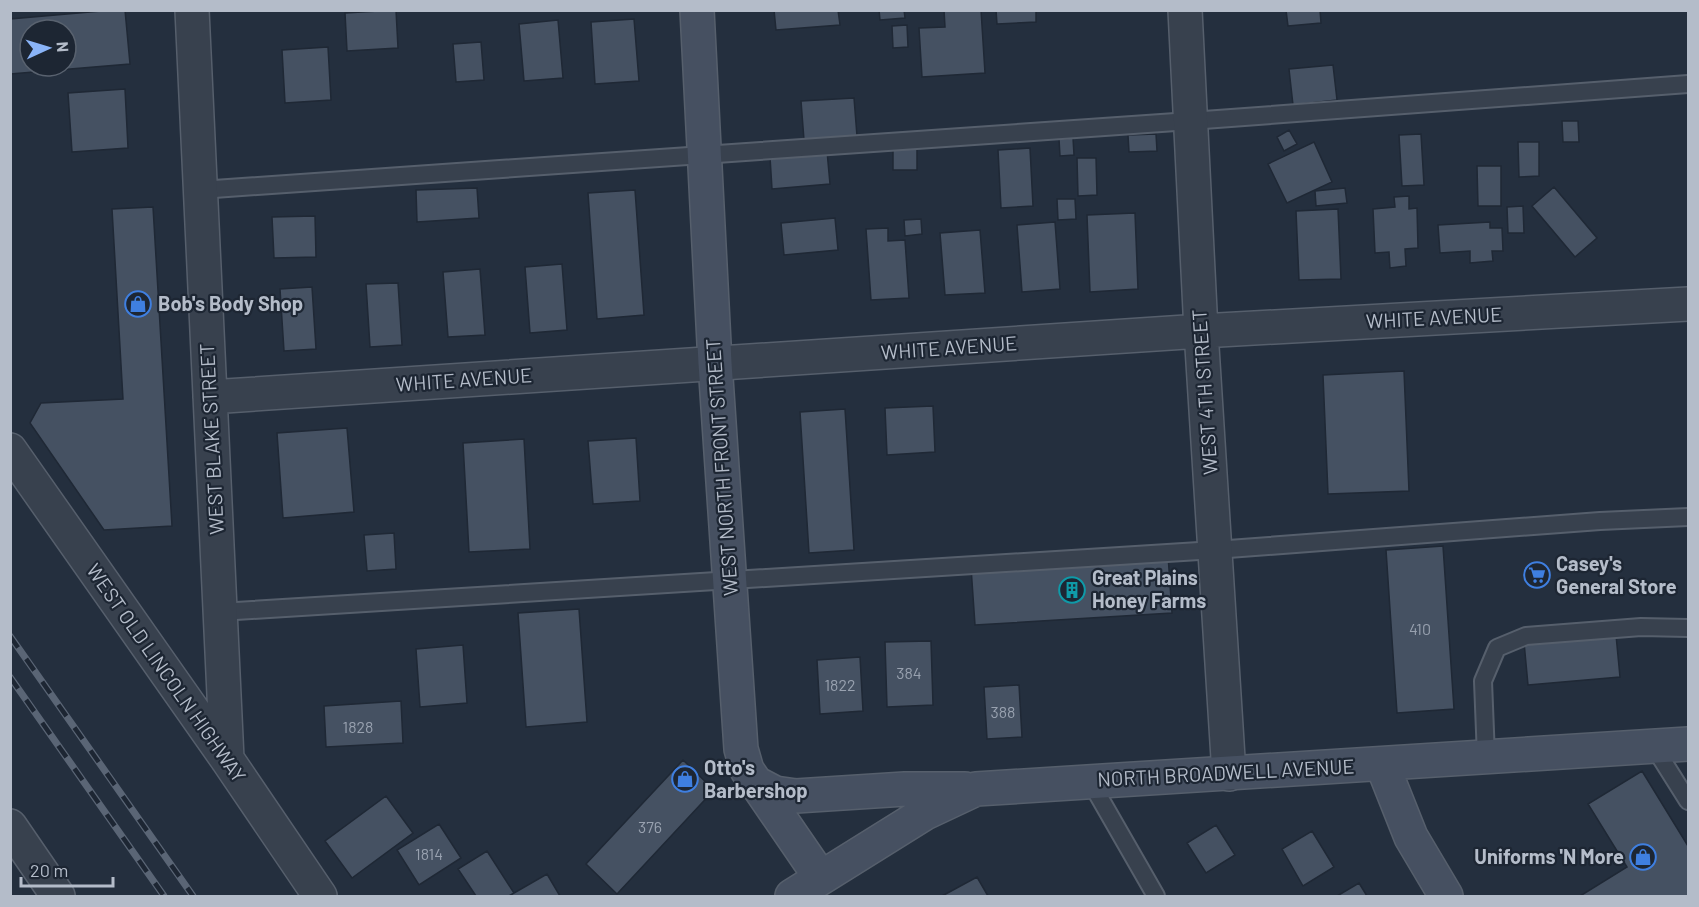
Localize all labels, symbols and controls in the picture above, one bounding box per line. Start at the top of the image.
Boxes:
north arrow [18,18,78,78]
text: N [54,41,73,53]
shop icon: Bob's Body Shop [123,289,153,319]
place label: Bob's Body Shop [158,291,303,315]
street label: WHITE AVENUE [1365,301,1503,333]
street label: WEST 4TH STREET [1186,308,1222,476]
street label: WHITE AVENUE [880,330,1018,364]
street label: WEST NORTH FRONT STREET [700,338,742,597]
street label: WEST BLAKE STREET [194,343,228,535]
street label: WHITE AVENUE [395,362,533,396]
place label: Casey's General Store [1556,551,1677,598]
street label: WEST OLD LINCOLN HIGHWAY [82,559,252,786]
supermarket icon: Casey's General Store [1522,560,1552,590]
place label: Great Plains Honey Farms [1092,565,1206,612]
building icon: Great Plains Honey Farms [1057,575,1087,605]
house number: 410 [1409,619,1431,638]
house number: 384 [896,663,922,682]
house number: 1822 [824,675,856,694]
house number: 388 [991,702,1015,721]
house number: 1828 [343,717,373,736]
street label: NORTH BROADWELL AVENUE [1097,753,1355,791]
place label: Otto's Barbershop [704,755,808,802]
shop icon: Otto's Barbershop [670,764,700,794]
house number: 376 [638,817,662,836]
shop icon: Uniforms 'N More [1628,842,1658,872]
house number: 1814 [415,844,443,863]
place label: Uniforms 'N More [1474,844,1624,868]
scale bar [21,850,112,888]
text: 20 m [30,859,68,881]

